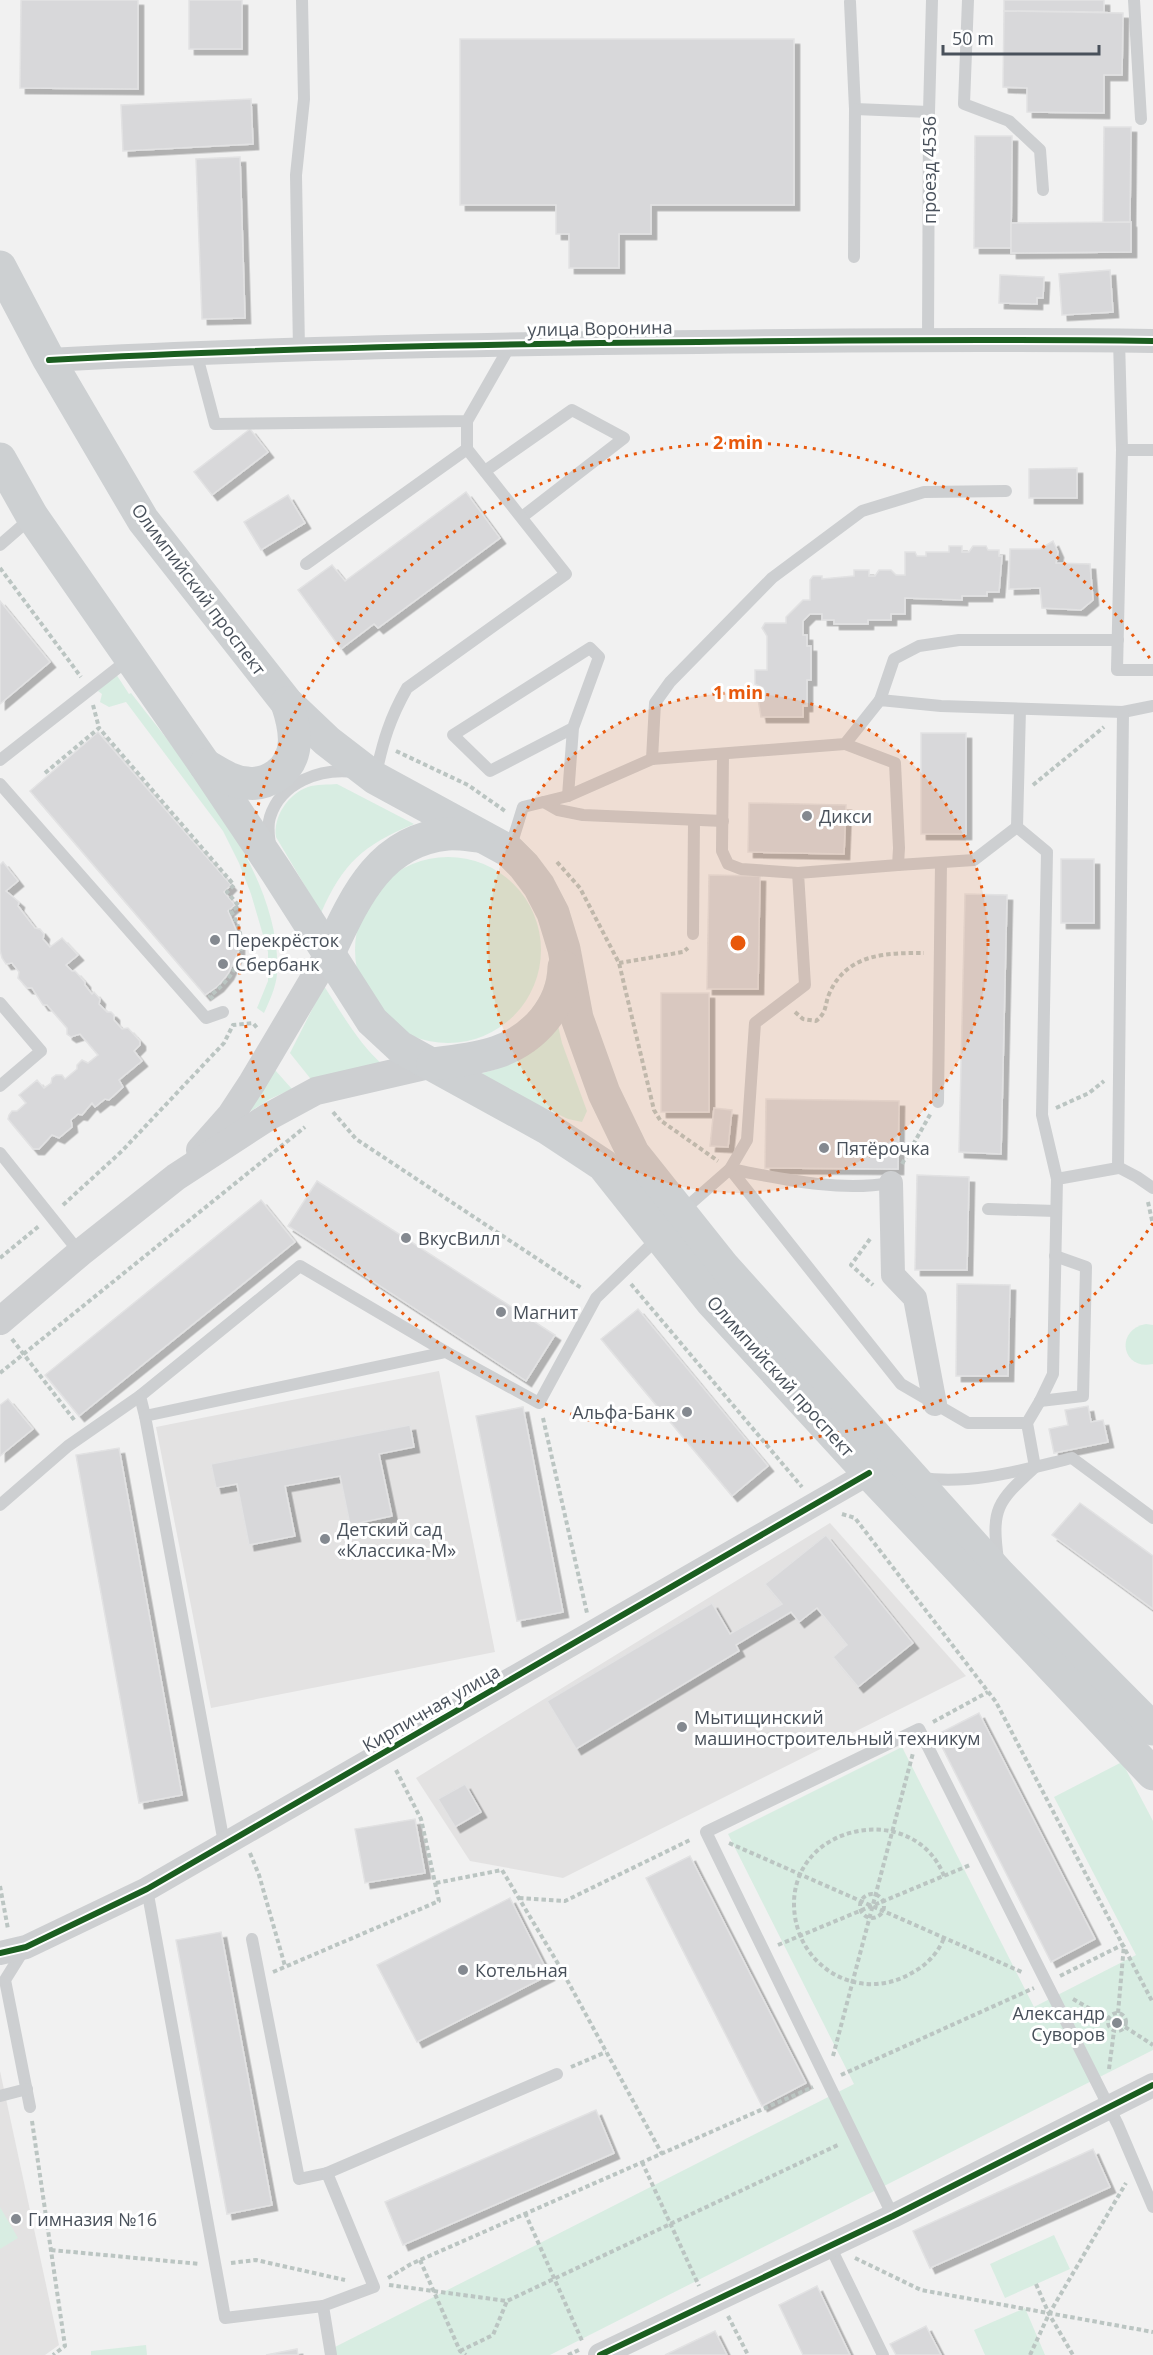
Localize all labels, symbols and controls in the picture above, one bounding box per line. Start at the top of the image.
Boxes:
scale bar [943,18,1099,56]
text: 50 m [952,26,994,50]
street label: проезд 4536 [917,116,941,224]
street label: улица Воронина [527,315,673,341]
text: 2 min [713,430,763,454]
street label: Олимпийский проспект [126,498,272,680]
text: 1 min [713,680,763,704]
place label: Дикси [819,804,872,828]
marker: Дикси [800,809,814,823]
place label: Перекрёсток [227,928,340,952]
marker: Перекрёсток [208,933,222,947]
centre of rings [728,933,748,953]
place label: Сбербанк [235,952,320,976]
marker: Сбербанк [216,957,230,971]
place label: Пятёрочка [836,1136,930,1160]
marker: Пятёрочка [817,1141,831,1155]
place label: ВкусВилл [418,1226,500,1250]
marker: ВкусВилл [399,1231,413,1245]
street label: Олимпийский проспект [702,1290,860,1462]
place label: Магнит [513,1300,579,1324]
marker: Магнит [494,1305,508,1319]
place label: Альфа-Банк [572,1400,676,1424]
marker: Альфа-Банк [680,1405,694,1419]
place label: Детский сад «Классика-М» [337,1517,456,1562]
marker: Детский сад «Классика-М» [318,1532,332,1546]
street label: Кирпичная улица [358,1659,504,1757]
place label: Мытищинский машиностроительный техникум [694,1705,980,1750]
marker: Мытищинский машиностроительный техникум [675,1720,689,1734]
place label: Котельная [475,1958,568,1982]
marker: Котельная [456,1963,470,1977]
place label: Александр Суворов [1013,2001,1105,2046]
marker: Александр Суворов [1110,2016,1124,2030]
place label: Гимназия №16 [28,2207,157,2231]
marker: Гимназия №16 [9,2212,23,2226]

